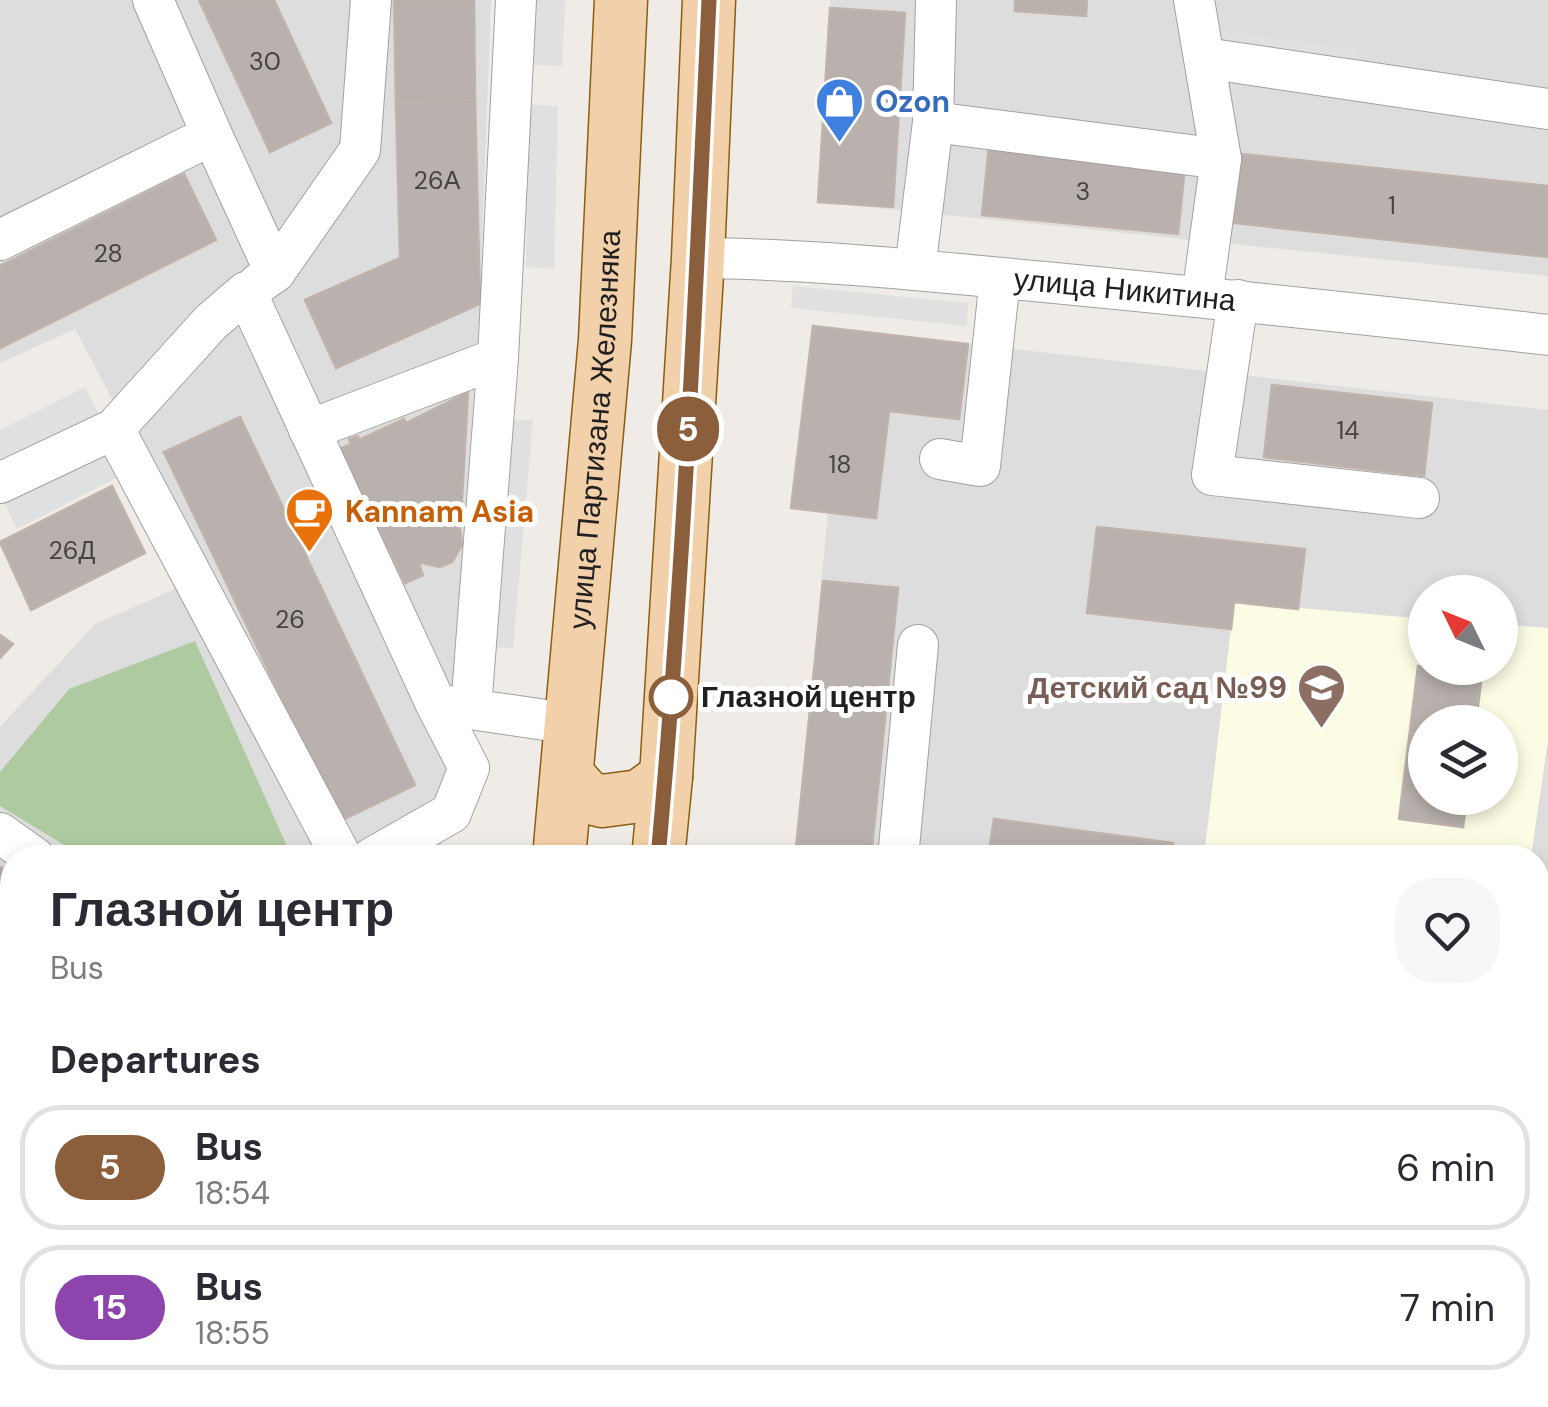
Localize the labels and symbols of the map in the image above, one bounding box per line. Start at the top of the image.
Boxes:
house number: 30 [249,45,281,78]
shop icon: Ozon [814,76,866,144]
place label: Ozon [875,82,950,121]
house number: 26А [414,164,461,197]
house number: 3 [1076,175,1090,208]
house number: 1 [1388,189,1396,222]
street label: улица Партизана Железняка [559,229,629,631]
house number: 28 [93,237,123,270]
street label: улица Никитина [1012,259,1238,320]
line badge: 5 [656,396,720,462]
house number: 14 [1337,414,1359,447]
house number: 18 [828,448,852,481]
cafe icon: Kannam Asia [284,486,336,554]
place label: Kannam Asia [345,492,534,531]
house number: 26Д [48,534,96,567]
north arrow [1408,575,1518,685]
house number: 26 [275,603,305,636]
school or university icon: Детский сад №99 [1296,662,1348,730]
place label: Детский сад №99 [1028,668,1287,707]
marker: Глазной центр [650,676,692,718]
place label: Глазной центр [701,677,916,716]

